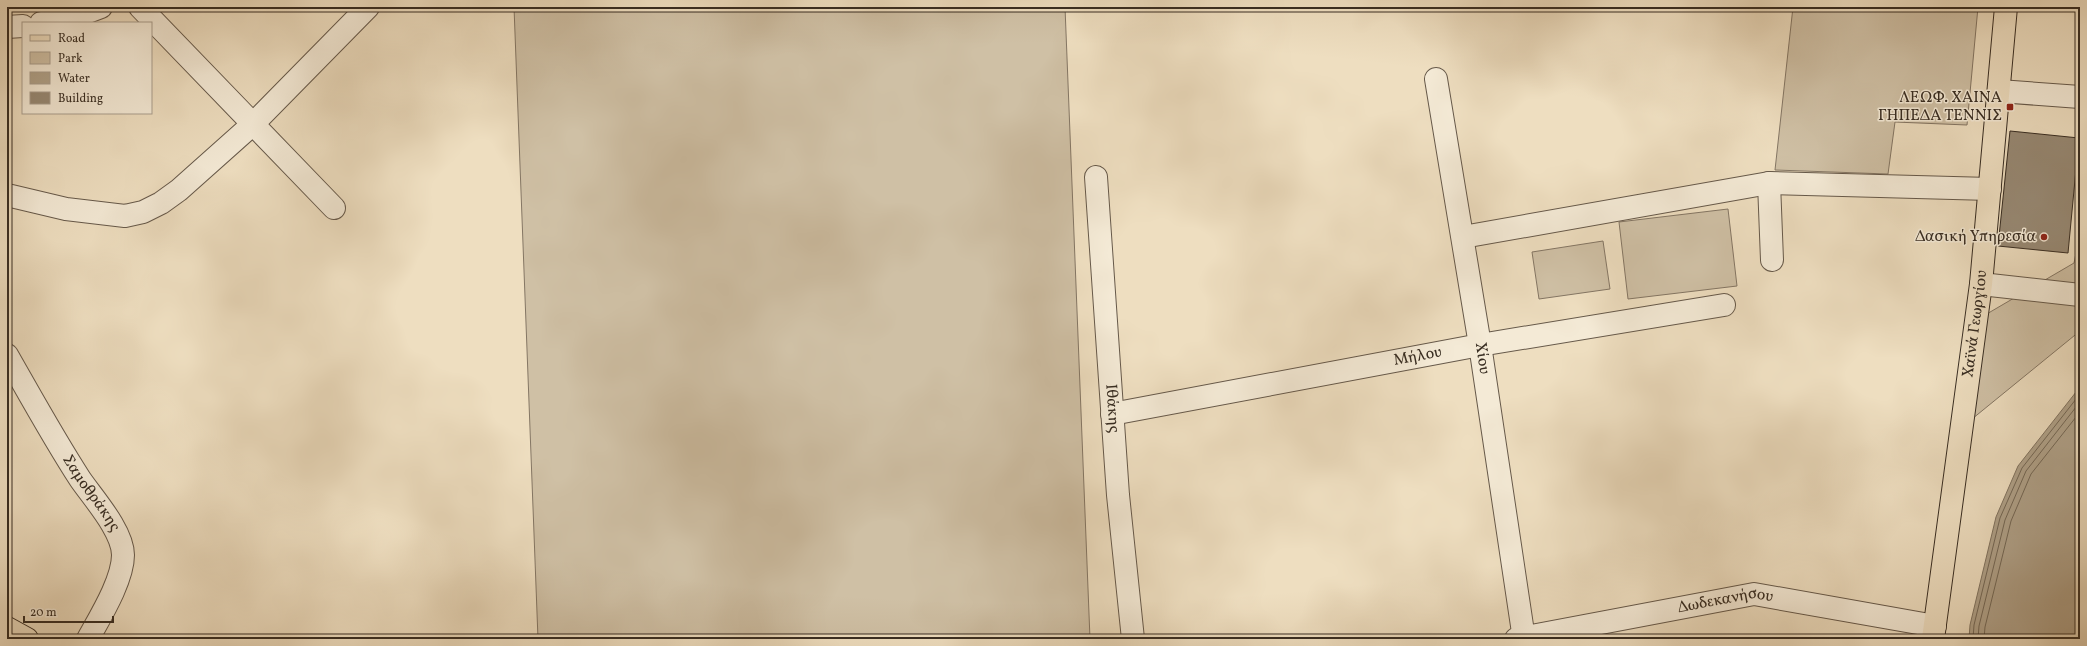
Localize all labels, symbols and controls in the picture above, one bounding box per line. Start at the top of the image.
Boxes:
legend [22,22,152,114]
text: Road [58,31,85,47]
text: Park [58,51,83,67]
text: Water [58,71,90,87]
place label: ΛΕΩΦ. ΧΑΙΝΑ ΓΗΠΕΔΑ ΤΕΝΝΙΣ [1878,87,2002,127]
text: Building [58,91,103,107]
marker: ΛΕΩΦ. ΧΑΙΝΑ ΓΗΠΕΔΑ ΤΕΝΝΙΣ [2005,102,2015,112]
place label: Δασική Υπηρεσία [1915,226,2036,248]
marker: Δασική Υπηρεσία [2039,232,2049,242]
street label: Χαϊνά Γεωργίου [1957,269,1993,379]
street label: Μήλου [1392,341,1444,372]
street label: Χίου [1469,341,1495,376]
street label: Ιθάκης [1099,383,1125,434]
street label: Σαμοθράκης [57,451,125,536]
street label: Δωδεκανήσου [1676,582,1775,619]
scale bar [24,598,113,624]
text: 20 m [30,605,57,621]

